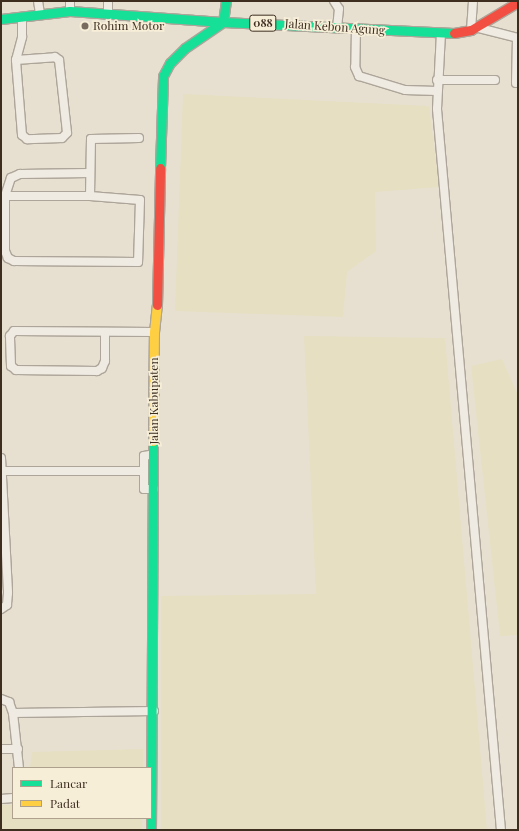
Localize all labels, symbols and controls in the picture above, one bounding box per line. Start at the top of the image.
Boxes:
road number: 088 [249,14,277,32]
street label: Jalan Kebon Agung [284,16,386,38]
place label: Rohim Motor [93,19,164,33]
marker: Rohim Motor [80,21,90,31]
street label: Jalan Kabupaten [147,357,161,445]
legend [12,767,152,819]
text: Lancar [50,775,87,791]
text: Padat [50,795,80,811]

